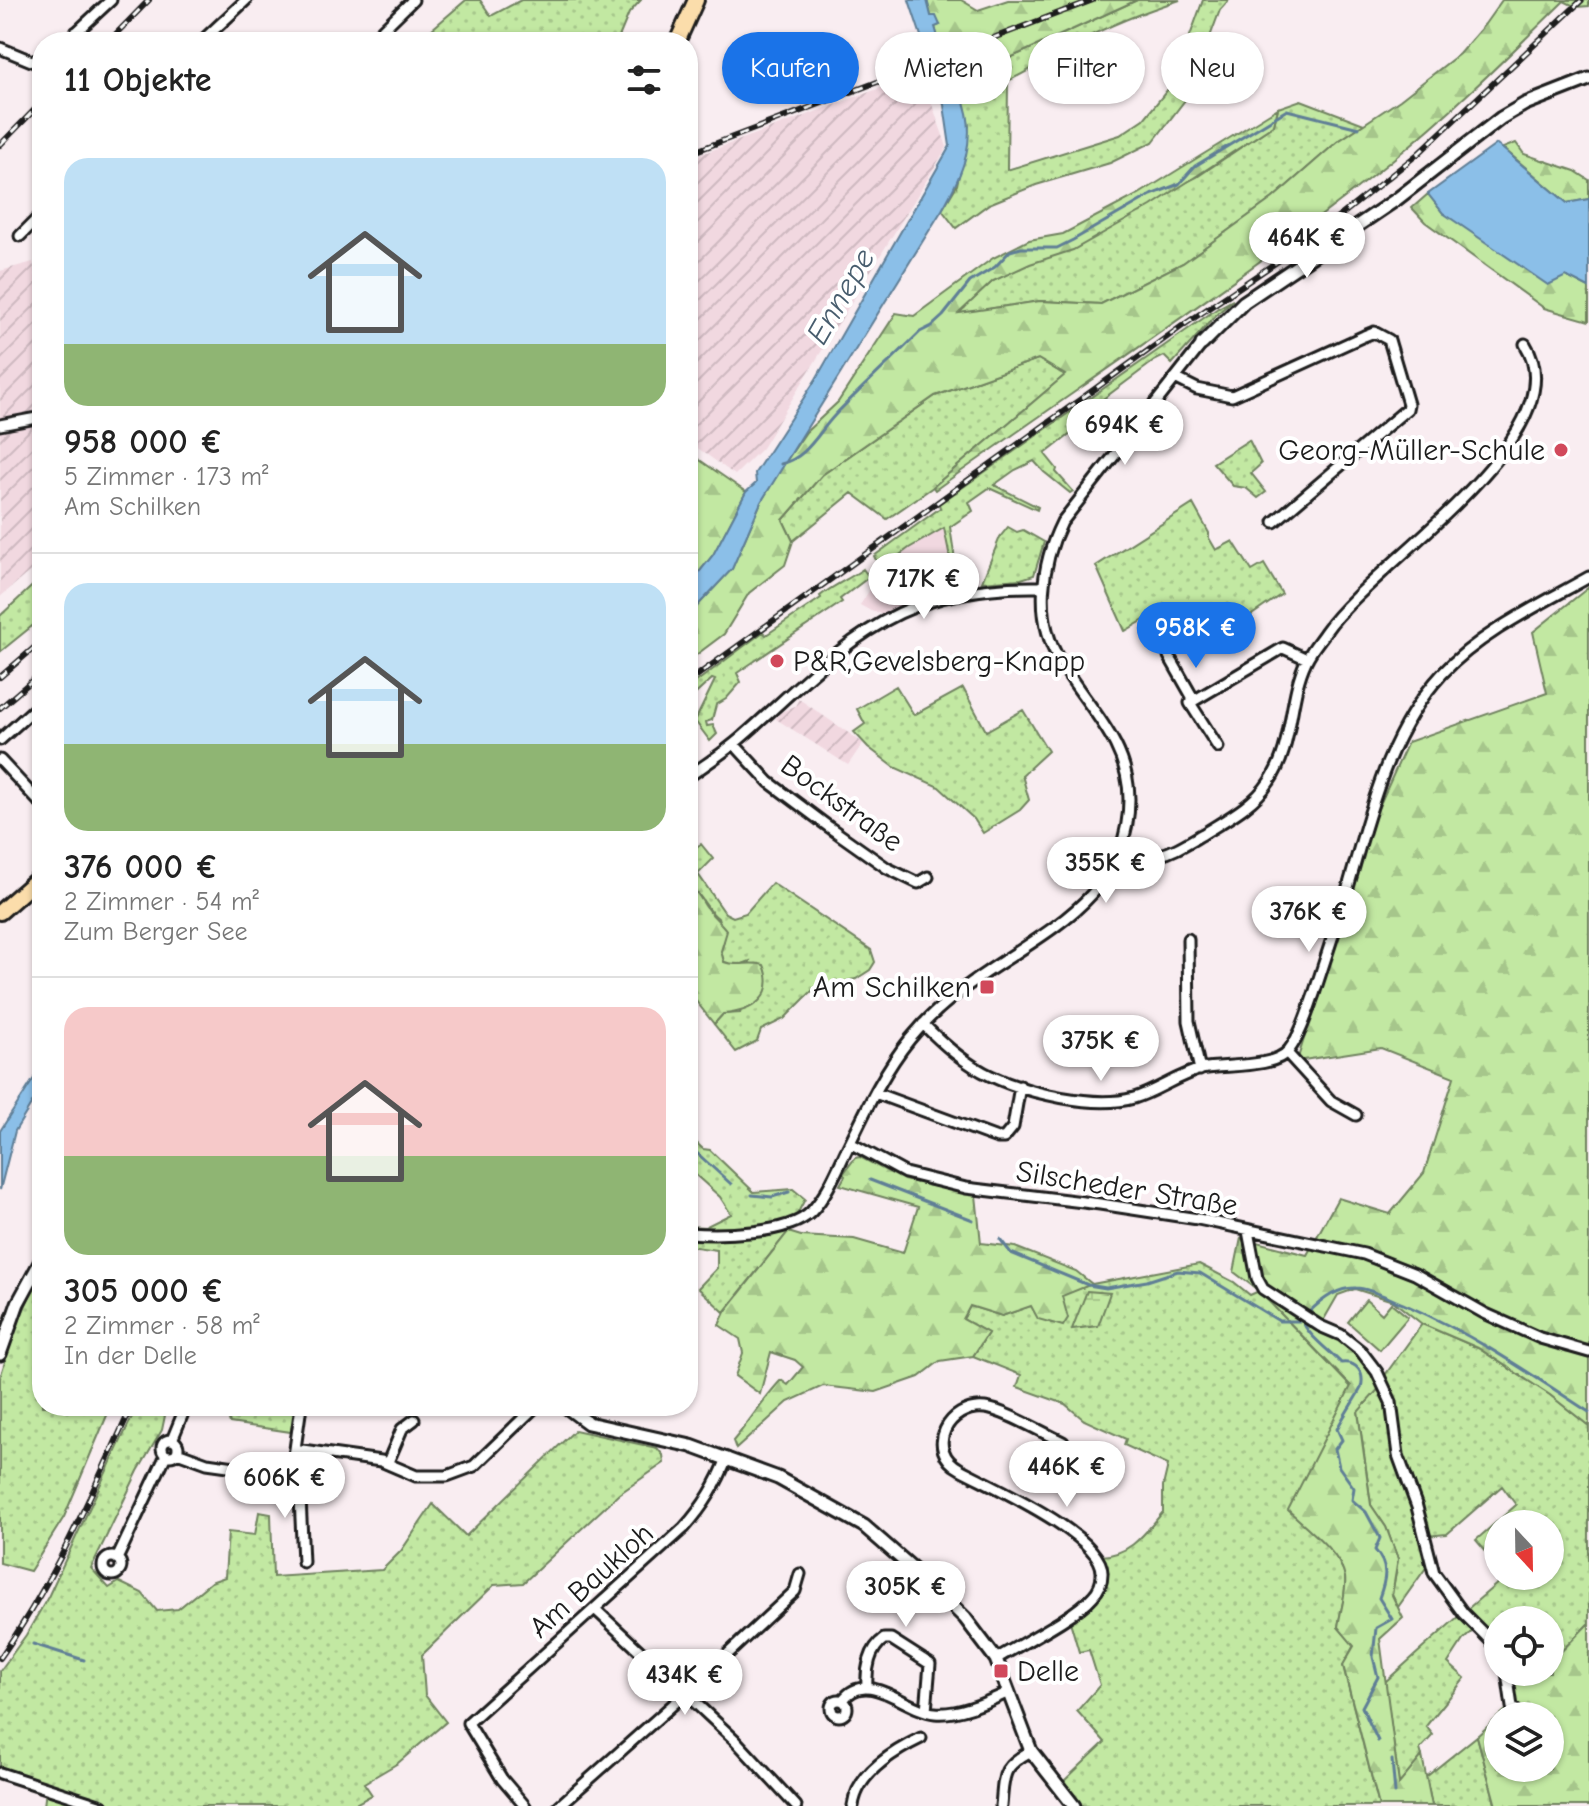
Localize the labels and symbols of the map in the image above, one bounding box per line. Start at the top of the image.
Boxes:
pin: 464K € [1242,212,1372,280]
water label: Ennepe [798,242,883,351]
pin: 694K € [1060,399,1190,467]
place label: Georg-Müller-Schule [1278,433,1545,468]
marker: Georg-Müller-Schule [1552,441,1570,459]
pin: 717K € [859,553,989,621]
pin: 958K € [1131,602,1261,670]
place label: P&R,Gevelsberg-Knapp [793,644,1085,679]
marker: P&R,Gevelsberg-Knapp [768,652,786,670]
street label: Bockstraße [774,747,909,859]
pin: 355K € [1041,837,1171,905]
pin: 376K € [1244,886,1374,954]
place label: Am Schilken [813,970,971,1005]
marker: Am Schilken [978,978,996,996]
pin: 375K € [1036,1015,1166,1083]
street label: Silscheder Straße [1014,1154,1240,1223]
pin: 446K € [1002,1441,1132,1509]
pin: 606K € [220,1452,350,1520]
north arrow [1484,1510,1564,1590]
street label: Am Baukloh [522,1516,661,1645]
pin: 305K € [841,1561,971,1629]
pin: 434K € [620,1649,750,1717]
place label: Delle [1017,1654,1079,1689]
marker: Delle [992,1662,1010,1680]

